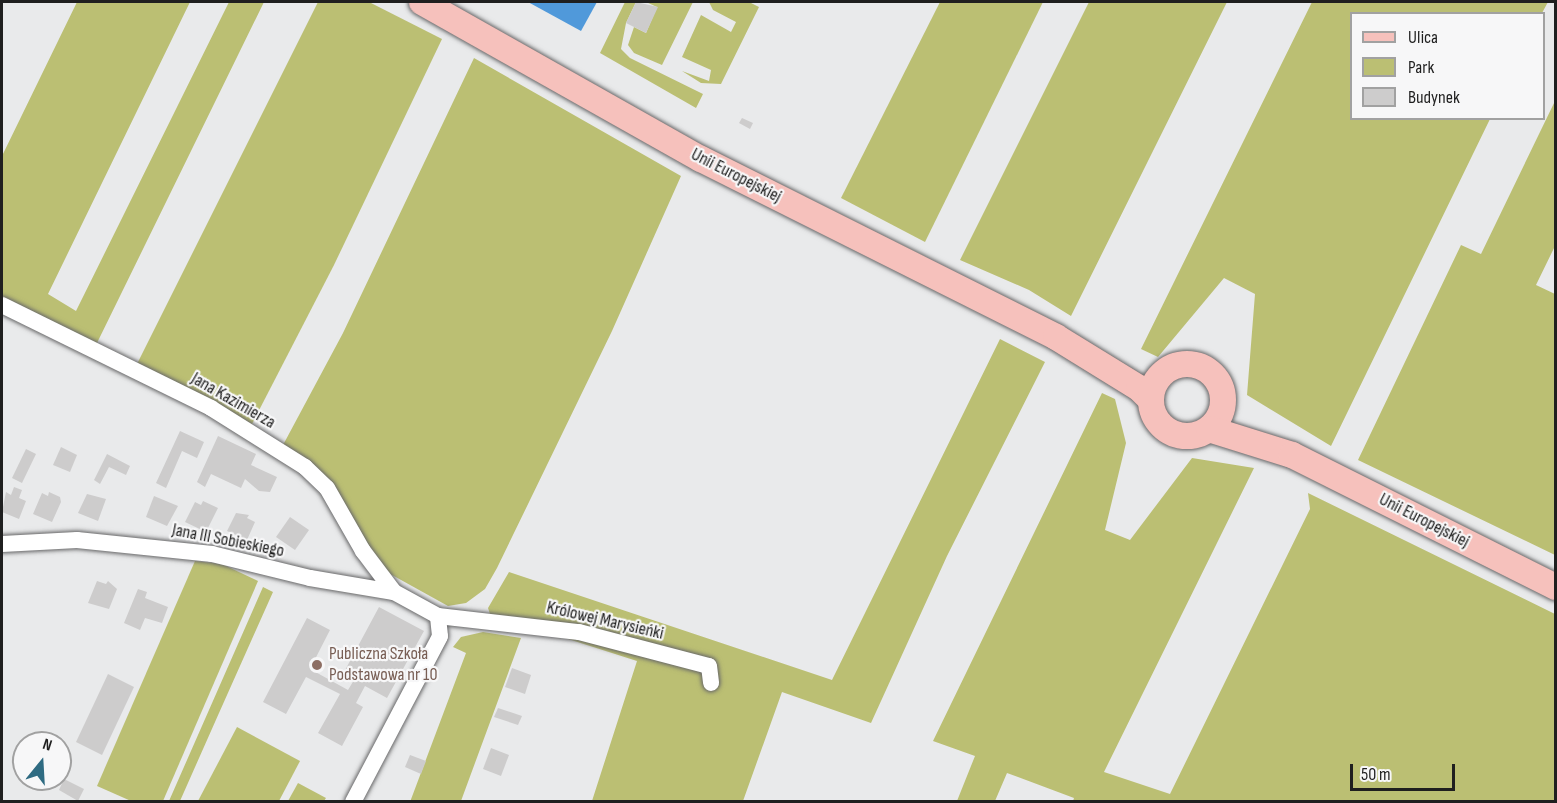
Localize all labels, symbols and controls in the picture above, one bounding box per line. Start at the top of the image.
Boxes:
legend [1350,12,1545,120]
text: Ulica [1408,27,1438,48]
text: Park [1408,57,1434,78]
text: Budynek [1408,87,1460,108]
street label: Unii Europejskiej [687,144,785,208]
street label: Jana Kazimierza [187,368,279,434]
street label: Unii Europejskiej [1375,489,1473,553]
street label: Jana III Sobieskiego [170,520,286,562]
street label: Królowej Marysieńki [544,597,666,645]
place label: Publiczna Szkoła Podstawowa nr 10 [329,644,437,686]
marker: Publiczna Szkoła Podstawowa nr 10 [310,658,324,672]
north arrow [12,731,72,791]
text: N [40,735,54,756]
scale bar [1353,752,1458,790]
text: 50 m [1361,764,1391,785]

